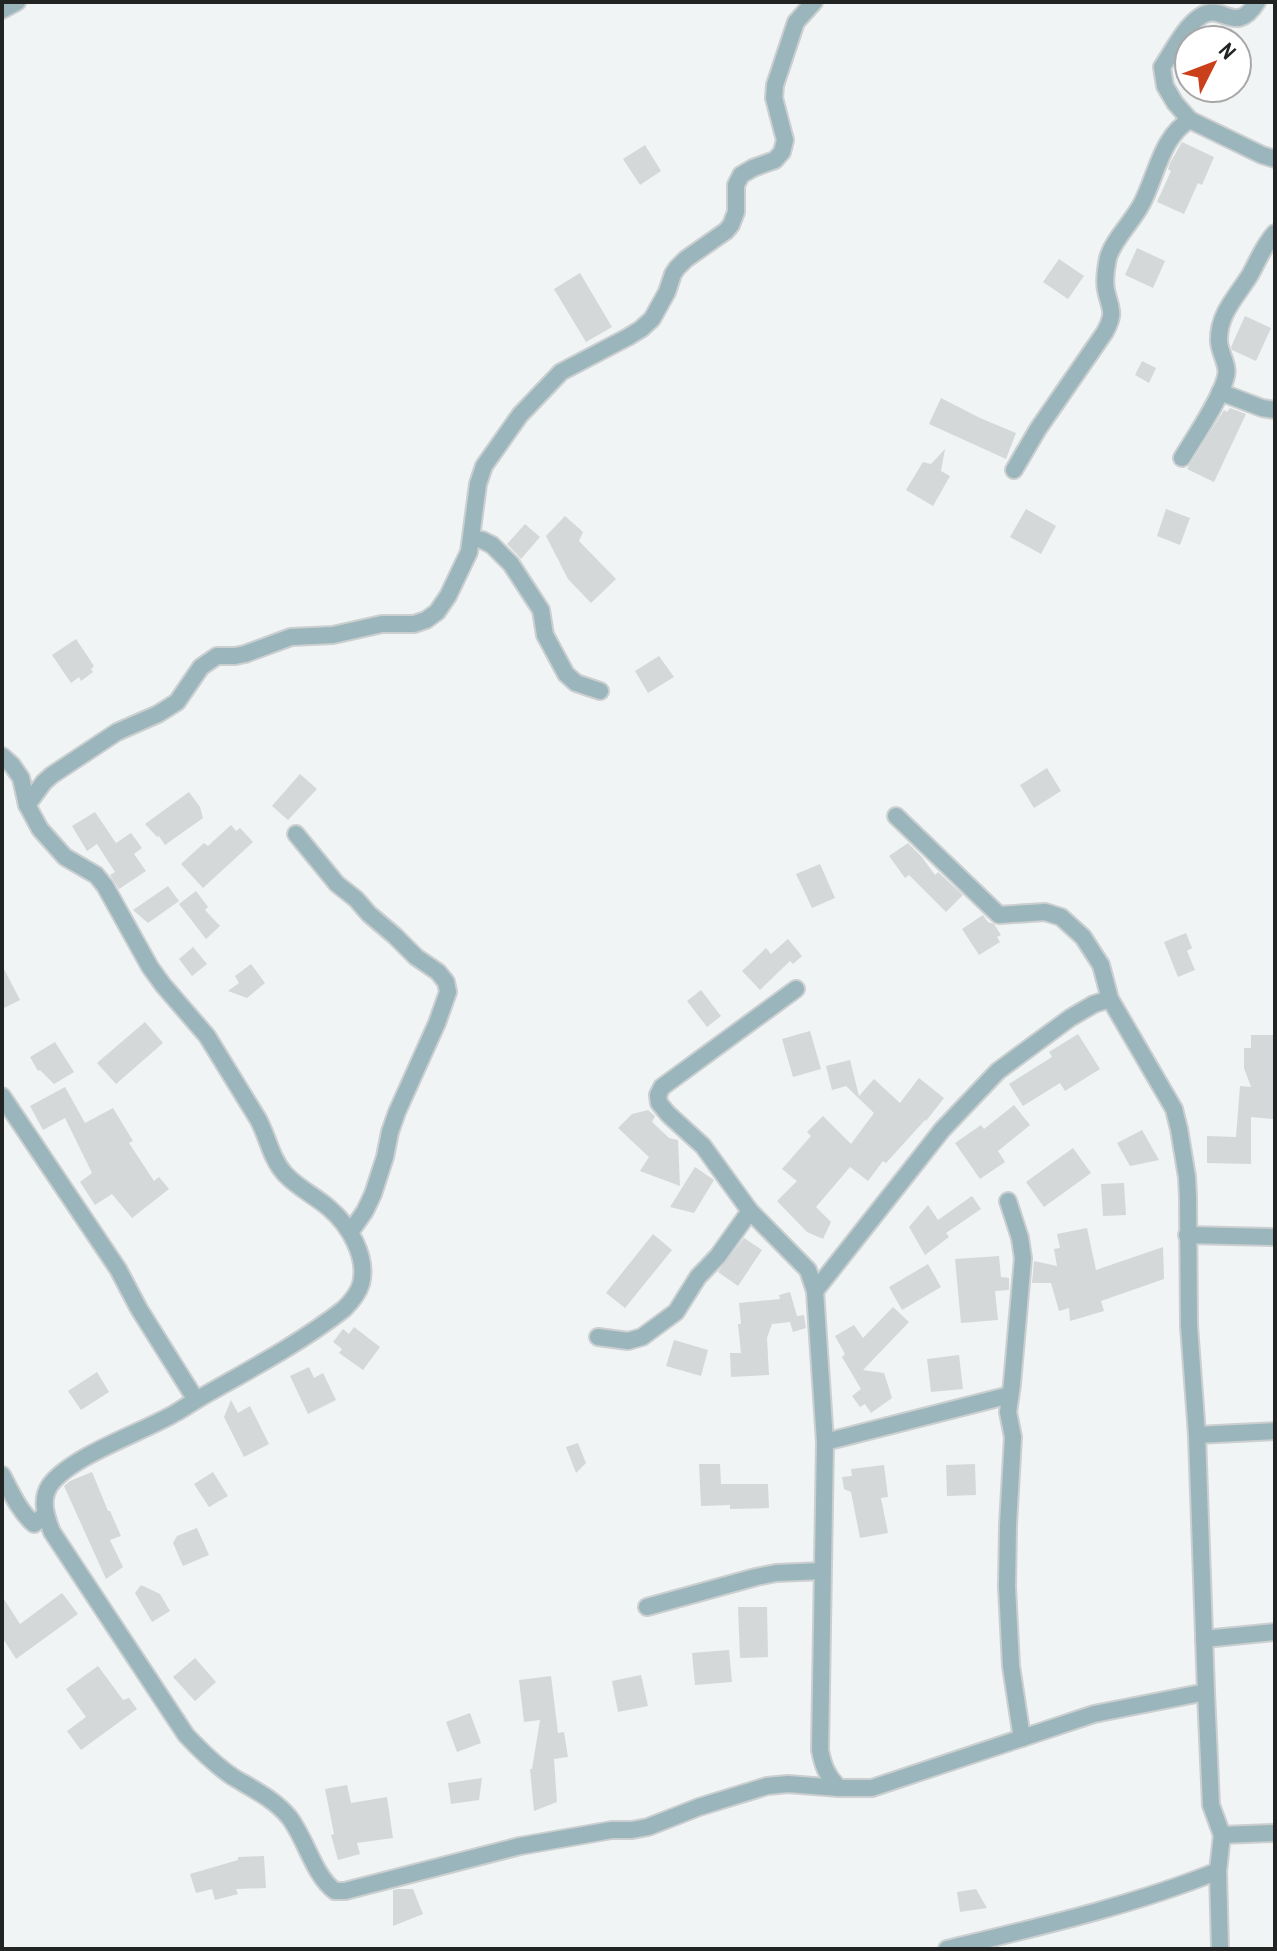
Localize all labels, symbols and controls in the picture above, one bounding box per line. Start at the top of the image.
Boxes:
north arrow [1173,24,1253,104]
text: N [1212,36,1243,65]

